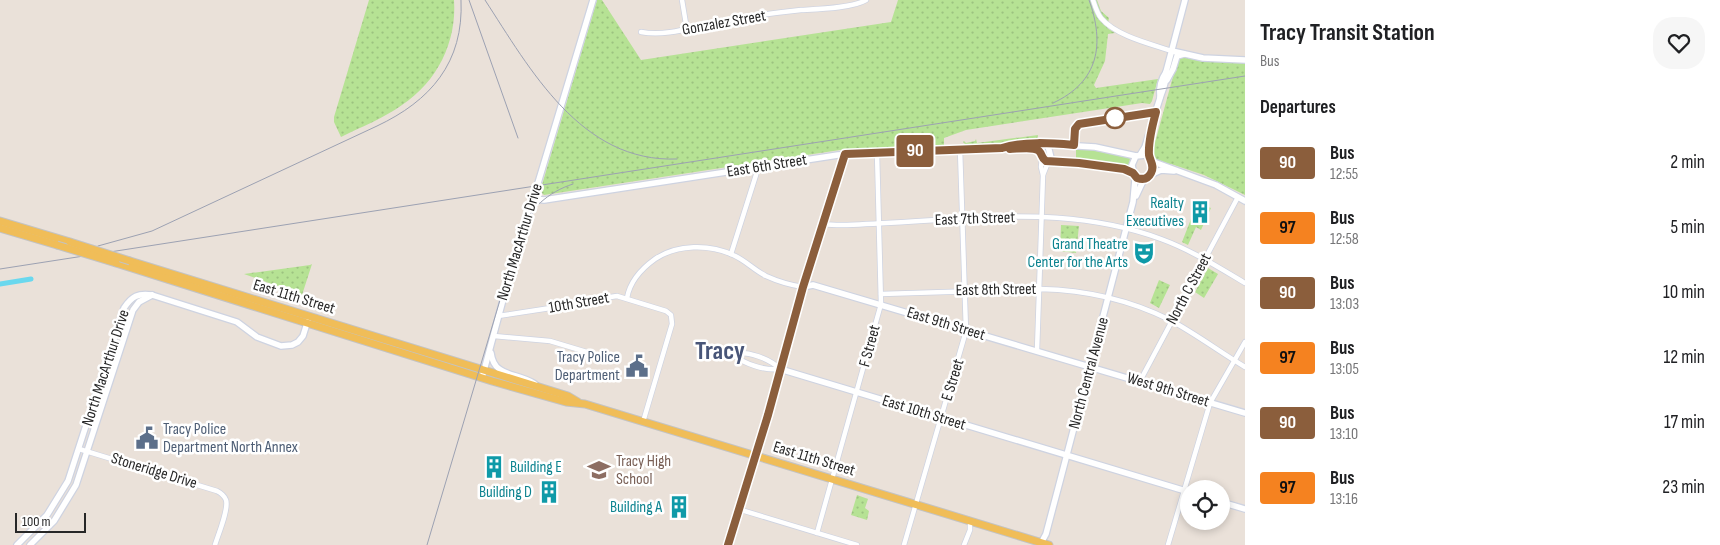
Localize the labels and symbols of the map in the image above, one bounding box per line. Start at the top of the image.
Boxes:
street label: Gonzalez Street [681,6,768,40]
unlabelled marker [1104,107,1126,129]
line badge: 90 [892,135,938,167]
street label: East 6th Street [726,150,808,182]
street label: North MacArthur Drive [493,181,547,303]
place label: Realty Executives [1126,194,1184,231]
building icon: Realty Executives [1187,199,1213,225]
street label: East 7th Street [935,208,1016,230]
place label: Grand Theatre Center for the Arts [1028,235,1128,272]
theatre icon: Grand Theatre Center for the Arts [1131,240,1157,266]
street label: North C Street [1162,250,1216,328]
street label: East 11th Street [251,276,337,319]
street label: East 8th Street [955,280,1037,300]
street label: 10th Street [547,288,611,318]
street label: East 9th Street [905,303,988,345]
street label: North MacArthur Drive [78,307,134,429]
street label: North Central Avenue [1065,315,1113,431]
street label: F Street [855,323,885,369]
district label: Tracy [695,336,745,367]
place label: Tracy Police Department [555,348,620,385]
public building icon: Tracy Police Department [624,353,650,379]
street label: E Street [938,357,968,403]
street label: West 9th Street [1125,368,1212,412]
street label: East 10th Street [880,391,968,435]
place label: Tracy Police Department North Annex [163,420,298,457]
public building icon: Tracy Police Department North Annex [134,425,160,451]
street label: East 11th Street [771,438,857,481]
street label: Stoneridge Drive [109,449,199,493]
place label: Tracy High School [616,452,671,489]
building icon: Building E [481,454,507,480]
school or university icon: Tracy High School [586,457,612,483]
place label: Building E [510,458,562,477]
building icon: Building D [536,479,562,505]
place label: Building D [479,483,532,502]
building icon: Building A [666,494,692,520]
place label: Building A [610,498,662,517]
scale bar [15,510,86,533]

